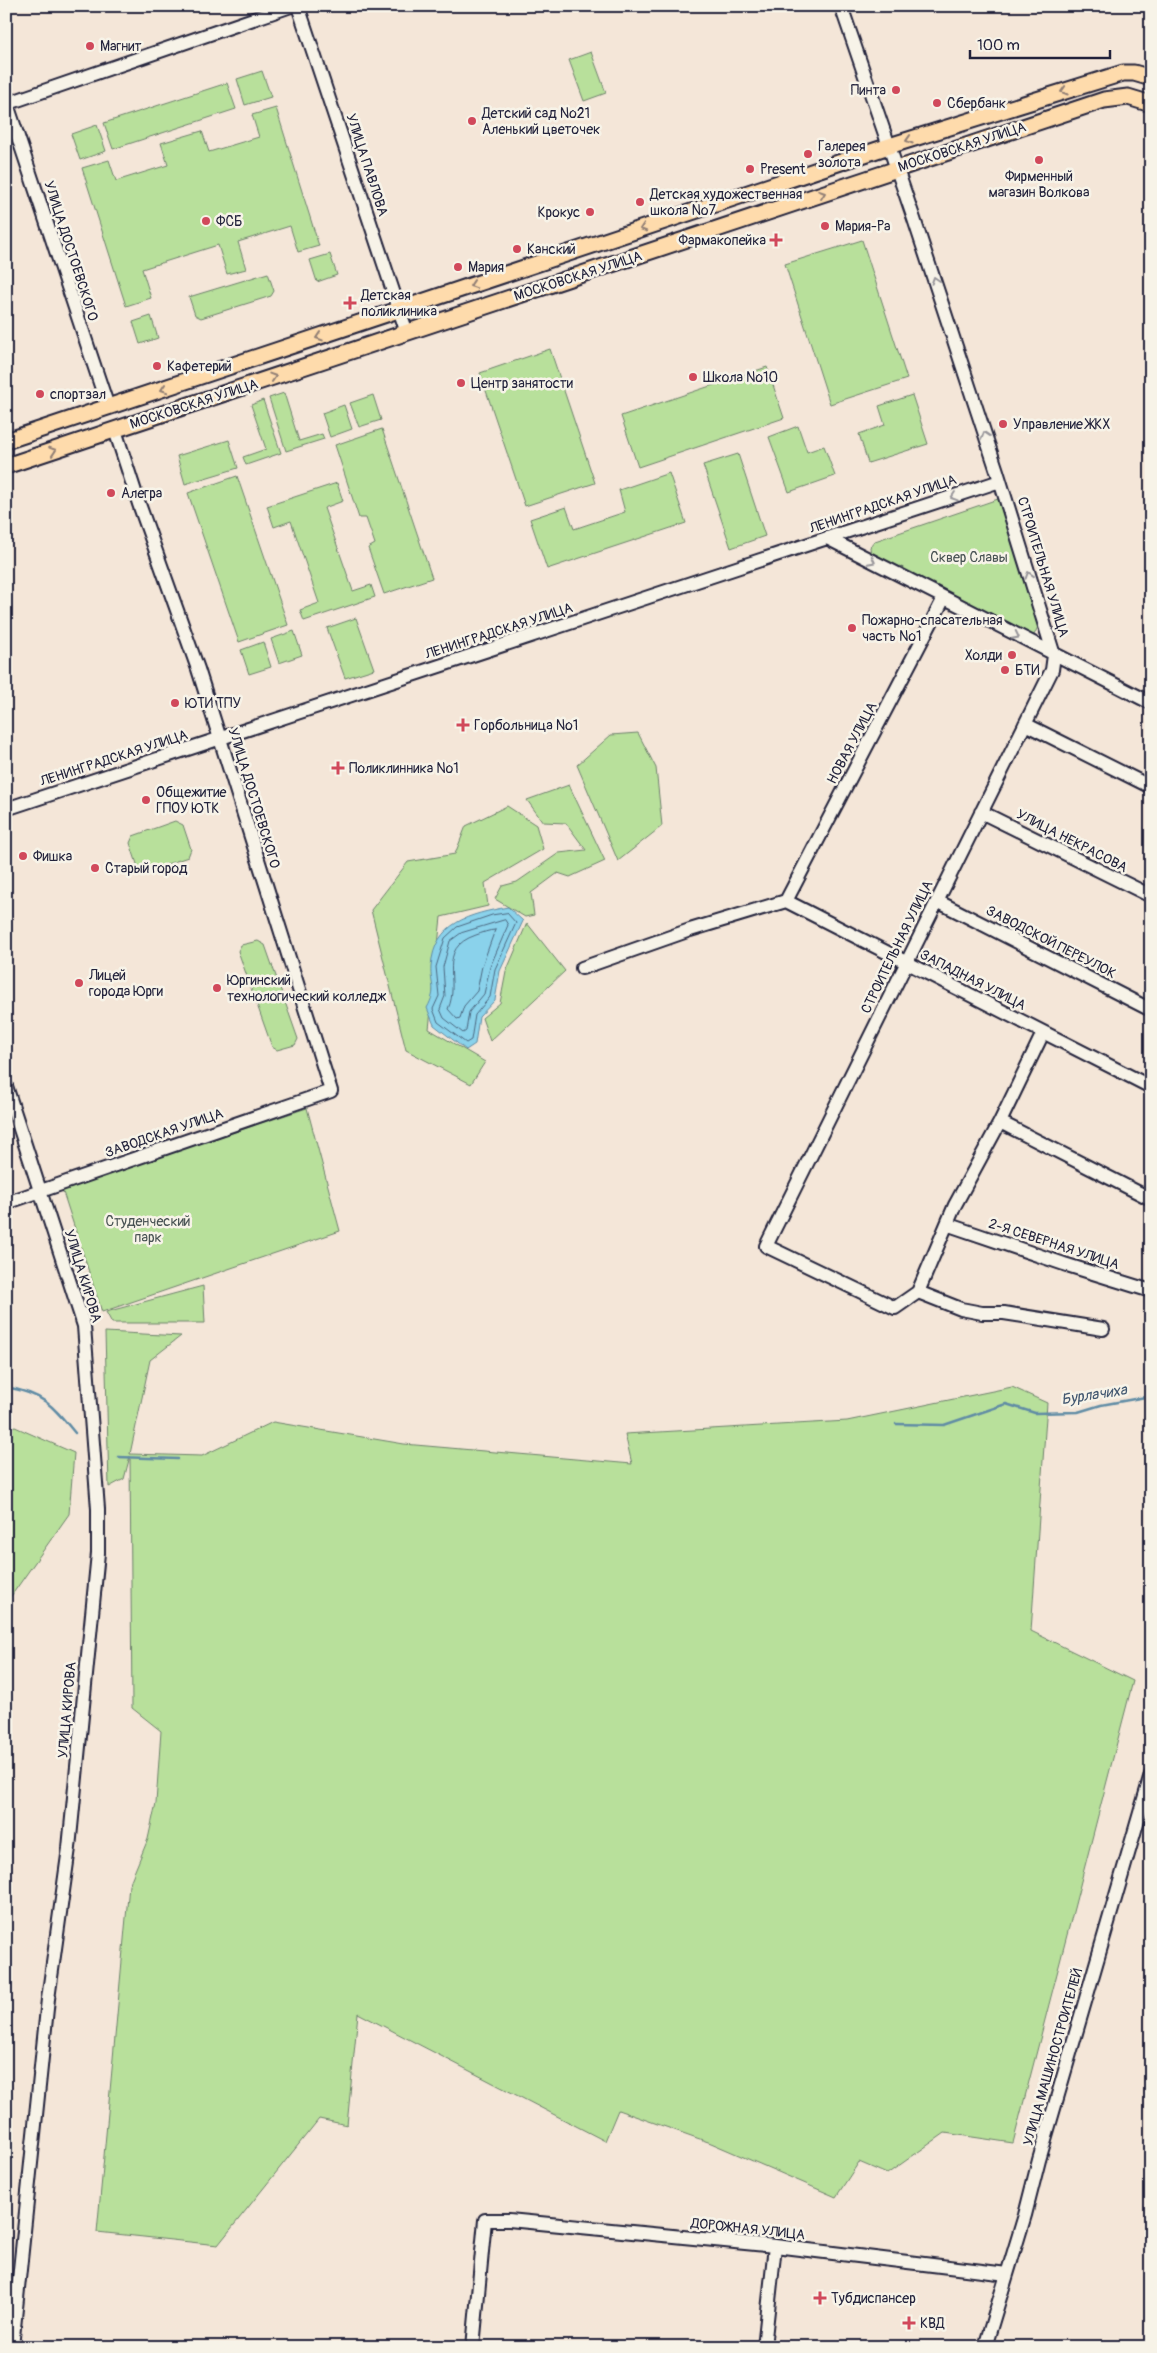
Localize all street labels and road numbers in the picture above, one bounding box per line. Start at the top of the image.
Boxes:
street label: УЛИЦА ПАВЛОВА [342,111,392,219]
street label: МОСКОВСКАЯ УЛИЦА [896,118,1028,176]
street label: УЛИЦА ДОСТОЕВСКОГО [40,179,102,323]
street label: МОСКОВСКАЯ УЛИЦА [512,247,644,305]
street label: МОСКОВСКАЯ УЛИЦА [128,375,260,433]
street label: ЛЕНИНГРАДСКАЯ УЛИЦА [806,471,959,537]
street label: СТРОИТЕЛЬНАЯ УЛИЦА [1014,495,1072,639]
street label: ЛЕНИНГРАДСКАЯ УЛИЦА [422,599,575,663]
street label: НОВАЯ УЛИЦА [823,699,881,787]
street label: ЛЕНИНГРАДСКАЯ УЛИЦА [37,726,190,790]
street label: УЛИЦА ДОСТОЕВСКОГО [224,726,284,871]
street label: УЛИЦА НЕКРАСОВА [1014,806,1130,876]
street label: СТРОИТЕЛЬНАЯ УЛИЦА [857,878,937,1016]
street label: ЗАВОДСКОЙ ПЕРЕУЛОК [983,902,1119,982]
street label: ЗАПАДНАЯ УЛИЦА [917,946,1029,1014]
street label: ЗАВОДСКАЯ УЛИЦА [103,1105,225,1161]
street label: 2-Я СЕВЕРНАЯ УЛИЦА [987,1215,1121,1273]
street label: УЛИЦА КИРОВА [61,1227,105,1325]
street label: УЛИЦА КИРОВА [54,1661,80,1759]
street label: УЛИЦА МАШИНОСТРОИТЕЛЕЙ [1019,1966,1087,2148]
street label: ДОРОЖНАЯ УЛИЦА [689,2214,806,2243]

